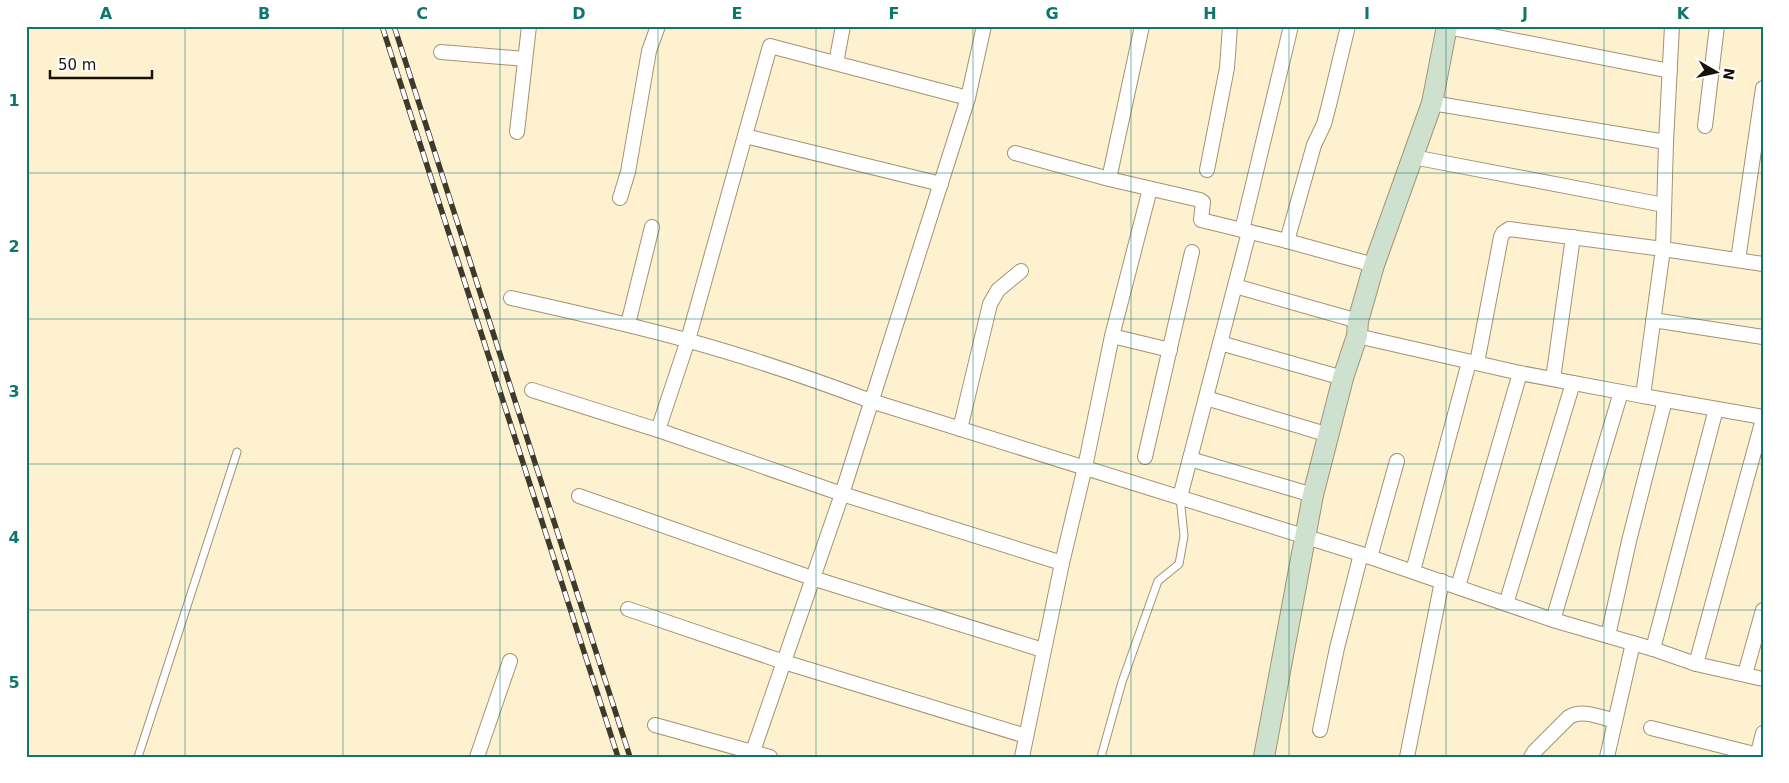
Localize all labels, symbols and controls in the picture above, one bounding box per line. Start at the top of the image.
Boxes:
text: A [100,4,113,23]
text: B [258,4,270,23]
text: C [416,4,428,23]
text: D [572,4,586,23]
text: E [732,4,742,23]
text: F [889,4,899,23]
text: G [1045,4,1059,23]
text: H [1203,4,1217,23]
text: I [1364,4,1370,23]
text: J [1521,4,1528,23]
text: K [1677,4,1690,23]
scale bar [50,48,152,80]
north arrow [1692,48,1742,98]
text: 50 m [58,56,96,74]
text: N [1720,67,1738,81]
text: 1 [8,91,20,110]
text: 2 [8,237,20,256]
text: 3 [8,382,20,401]
text: 4 [8,528,20,547]
text: 5 [8,673,20,692]

